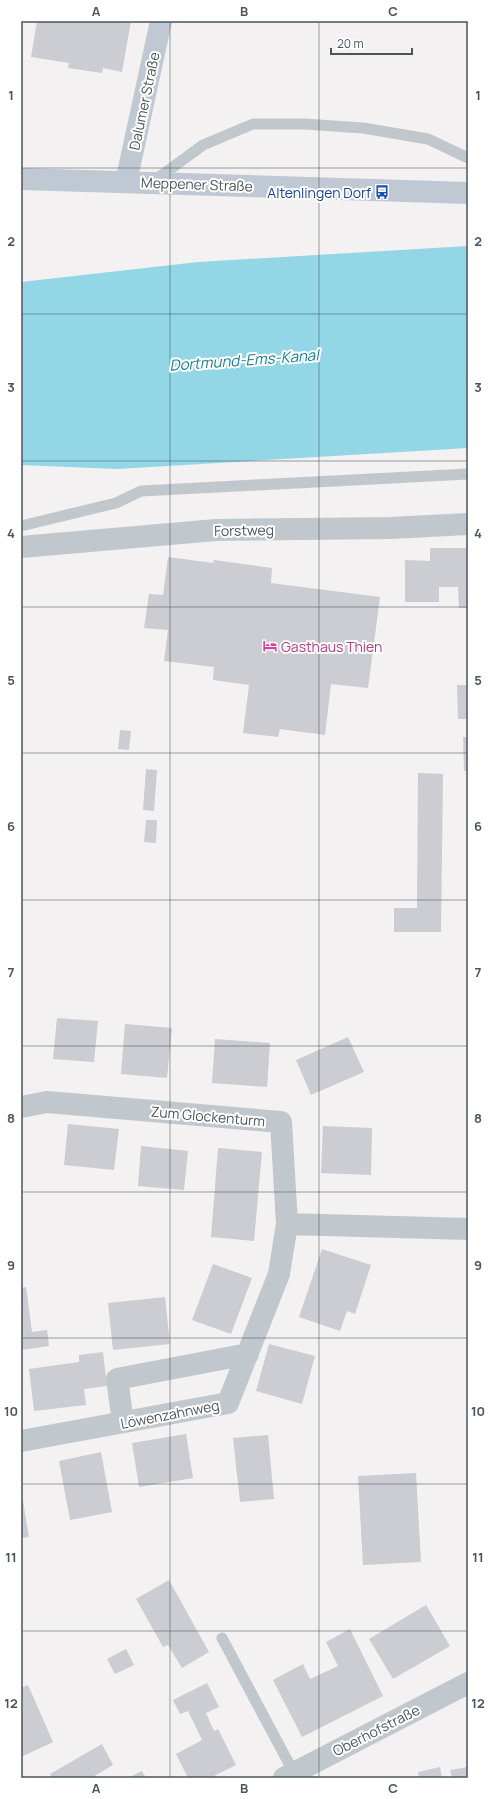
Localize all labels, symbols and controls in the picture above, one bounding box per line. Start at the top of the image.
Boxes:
text: A [92,2,101,20]
text: B [240,2,248,20]
text: C [388,2,398,20]
scale bar [331,30,412,56]
text: 20 m [337,35,364,52]
street label: Dalumer Straße [124,50,164,152]
text: 1 [8,86,14,104]
text: 1 [475,86,481,104]
street label: Meppener Straße [141,173,253,195]
place label: Altenlingen Dorf [267,183,371,202]
bus stop icon: Altenlingen Dorf [374,184,390,200]
text: 2 [7,232,15,250]
text: 2 [474,232,482,250]
water label: Dortmund-Ems-Kanal [169,344,322,376]
text: 3 [7,378,15,396]
text: 3 [474,378,482,396]
street label: Forstweg [214,520,274,540]
text: 4 [7,524,15,542]
text: 4 [474,524,482,542]
place label: Gasthaus Thien [281,637,382,656]
hotel icon: Gasthaus Thien [262,638,278,654]
text: 5 [7,671,15,689]
text: 5 [474,671,482,689]
text: 6 [7,817,15,835]
text: 6 [474,817,482,835]
text: 7 [8,963,15,981]
text: 7 [475,963,482,981]
street label: Zum Glockenturm [150,1102,266,1130]
text: 8 [7,1109,15,1127]
text: 8 [474,1109,482,1127]
text: 9 [7,1256,15,1274]
text: 9 [474,1256,482,1274]
street label: Löwenzahnweg [119,1395,221,1433]
text: 10 [4,1402,18,1420]
text: 10 [471,1402,485,1420]
text: 11 [5,1548,17,1566]
text: 11 [472,1548,484,1566]
text: 12 [4,1694,18,1712]
text: 12 [471,1694,485,1712]
street label: Oberhofstraße [329,1700,423,1760]
text: A [92,1779,101,1797]
text: B [240,1779,248,1797]
text: C [388,1779,398,1797]

